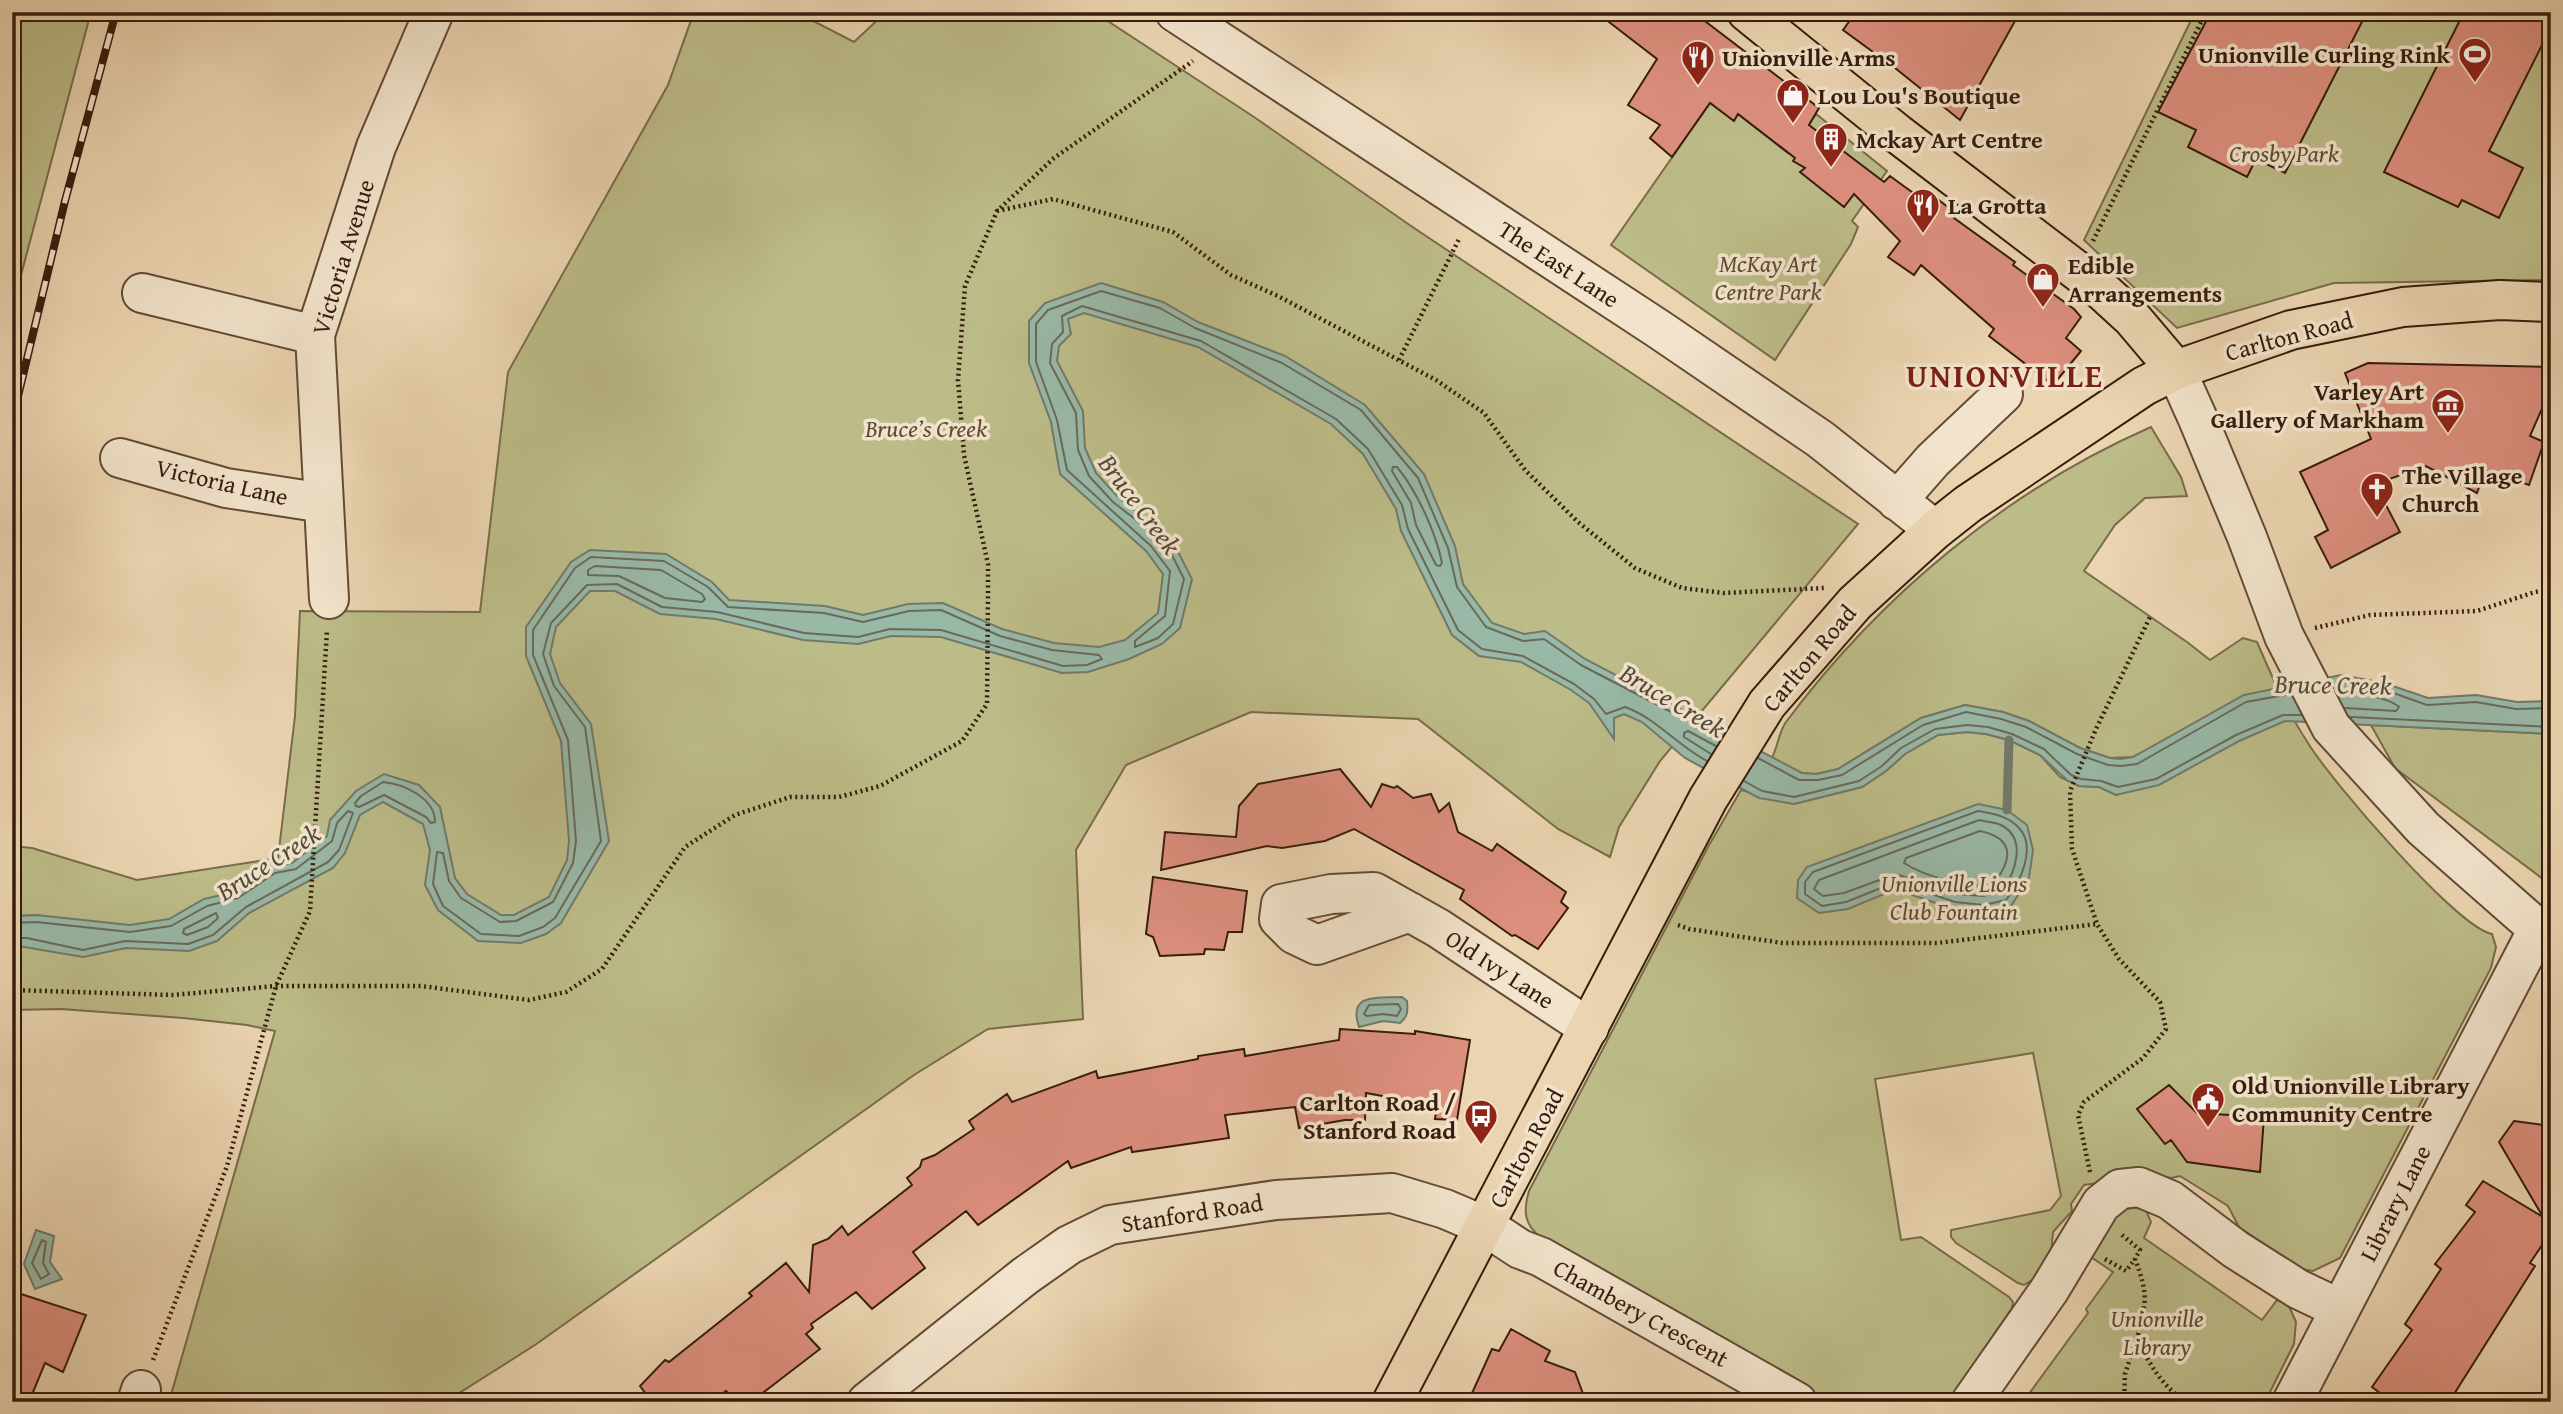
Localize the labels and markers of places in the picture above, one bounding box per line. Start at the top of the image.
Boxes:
sports icon: Unionville Curling Rink [2456,35,2494,84]
place label: Unionville Curling Rink [2198,37,2450,72]
restaurant icon: Unionville Arms [1679,38,1717,87]
place label: Unionville Arms [1722,40,1896,75]
shop icon: Lou Lou's Boutique [1774,76,1812,125]
place label: Lou Lou's Boutique [1818,78,2021,113]
building icon: Mckay Art Centre [1812,120,1850,169]
place label: Mckay Art Centre [1856,122,2043,157]
restaurant icon: La Grotta [1904,186,1942,235]
place label: La Grotta [1948,188,2047,223]
place label: Edible Arrangements [2068,248,2222,311]
shop icon: Edible Arrangements [2024,260,2062,309]
place label: Varley Art Gallery of Markham [2211,374,2424,437]
museum icon: Varley Art Gallery of Markham [2429,386,2467,435]
place label: The Village Church [2402,458,2523,521]
church icon: The Village Church [2358,470,2396,519]
place label: Old Unionville Library Community Centre [2232,1068,2470,1131]
public building icon: Old Unionville Library Community Centre [2189,1080,2227,1129]
place label: Carlton Road / Stanford Road [1300,1085,1457,1148]
bus stop icon: Carlton Road / Stanford Road [1462,1097,1500,1146]

